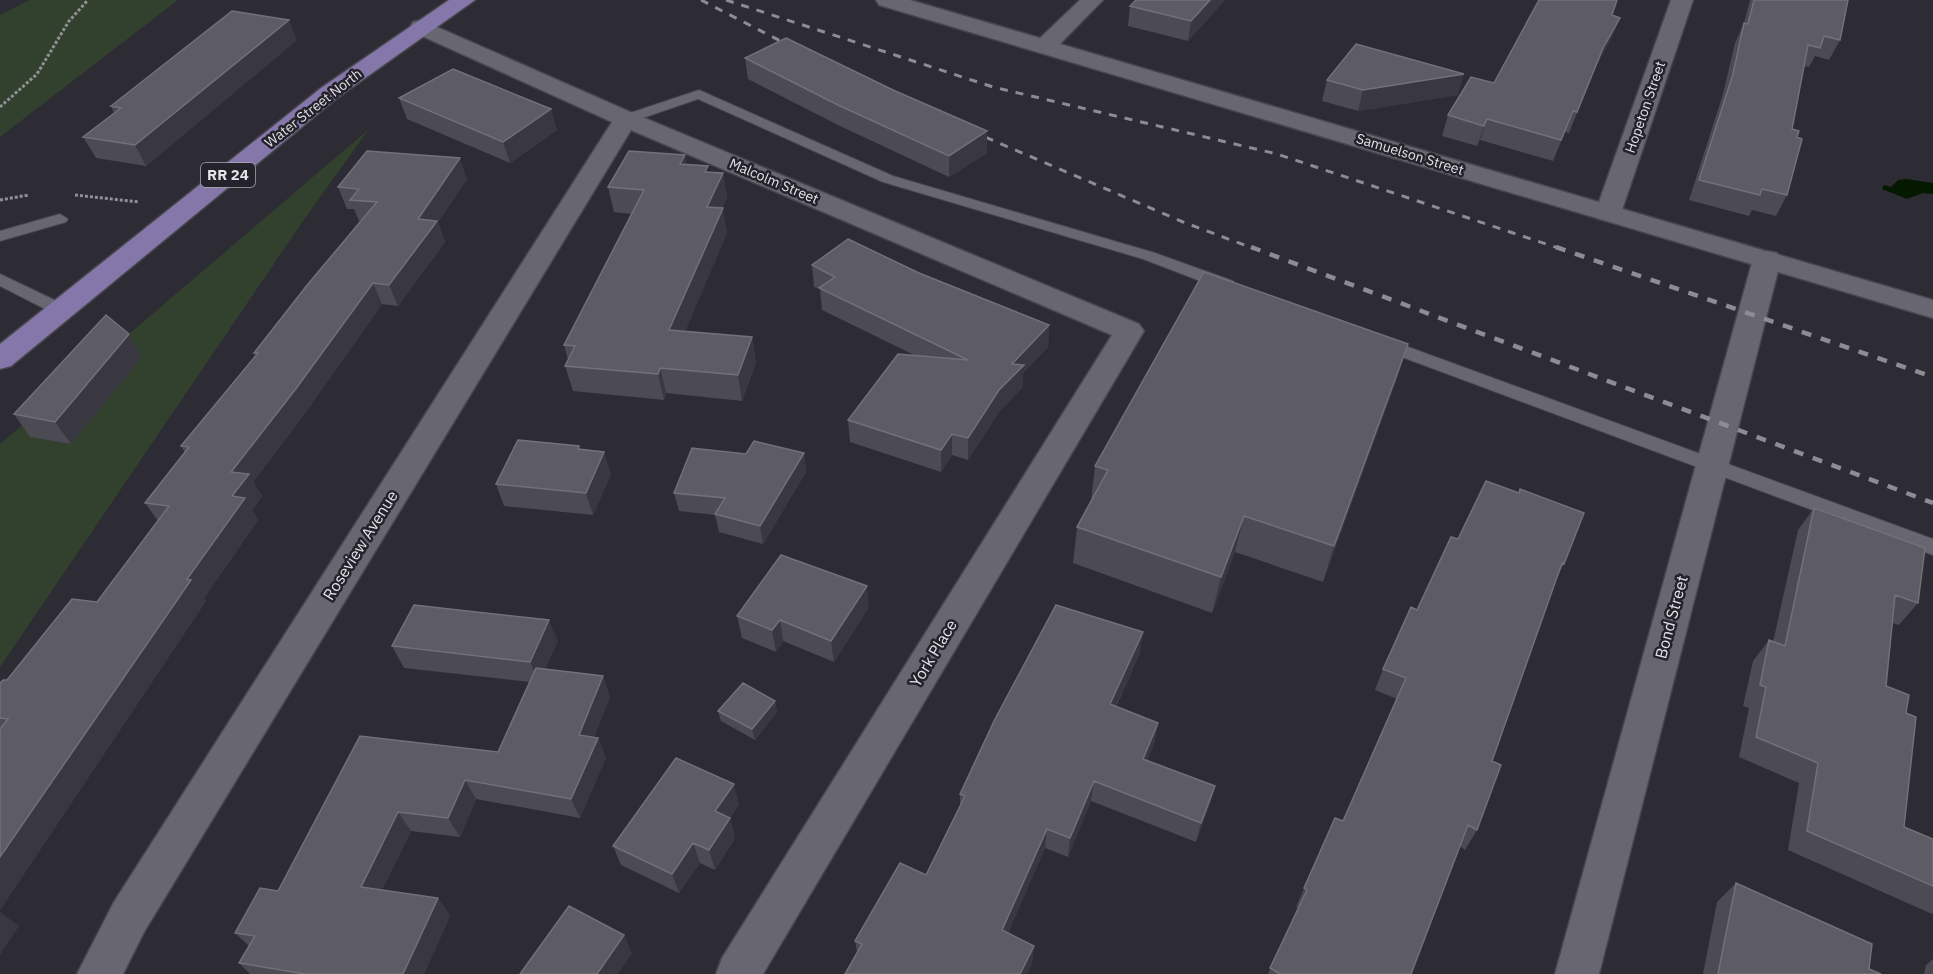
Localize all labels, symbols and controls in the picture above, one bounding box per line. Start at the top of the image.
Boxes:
street label: Hopeton Street [1621,59,1669,155]
street label: Water Street North [261,64,365,152]
street label: Samuelson Street [1354,129,1466,179]
street label: Malcolm Street [727,154,821,208]
road number: RR 24 [201,163,255,187]
street label: Roseview Avenue [318,486,402,604]
street label: Bond Street [1650,573,1692,661]
street label: York Place [905,615,961,690]

